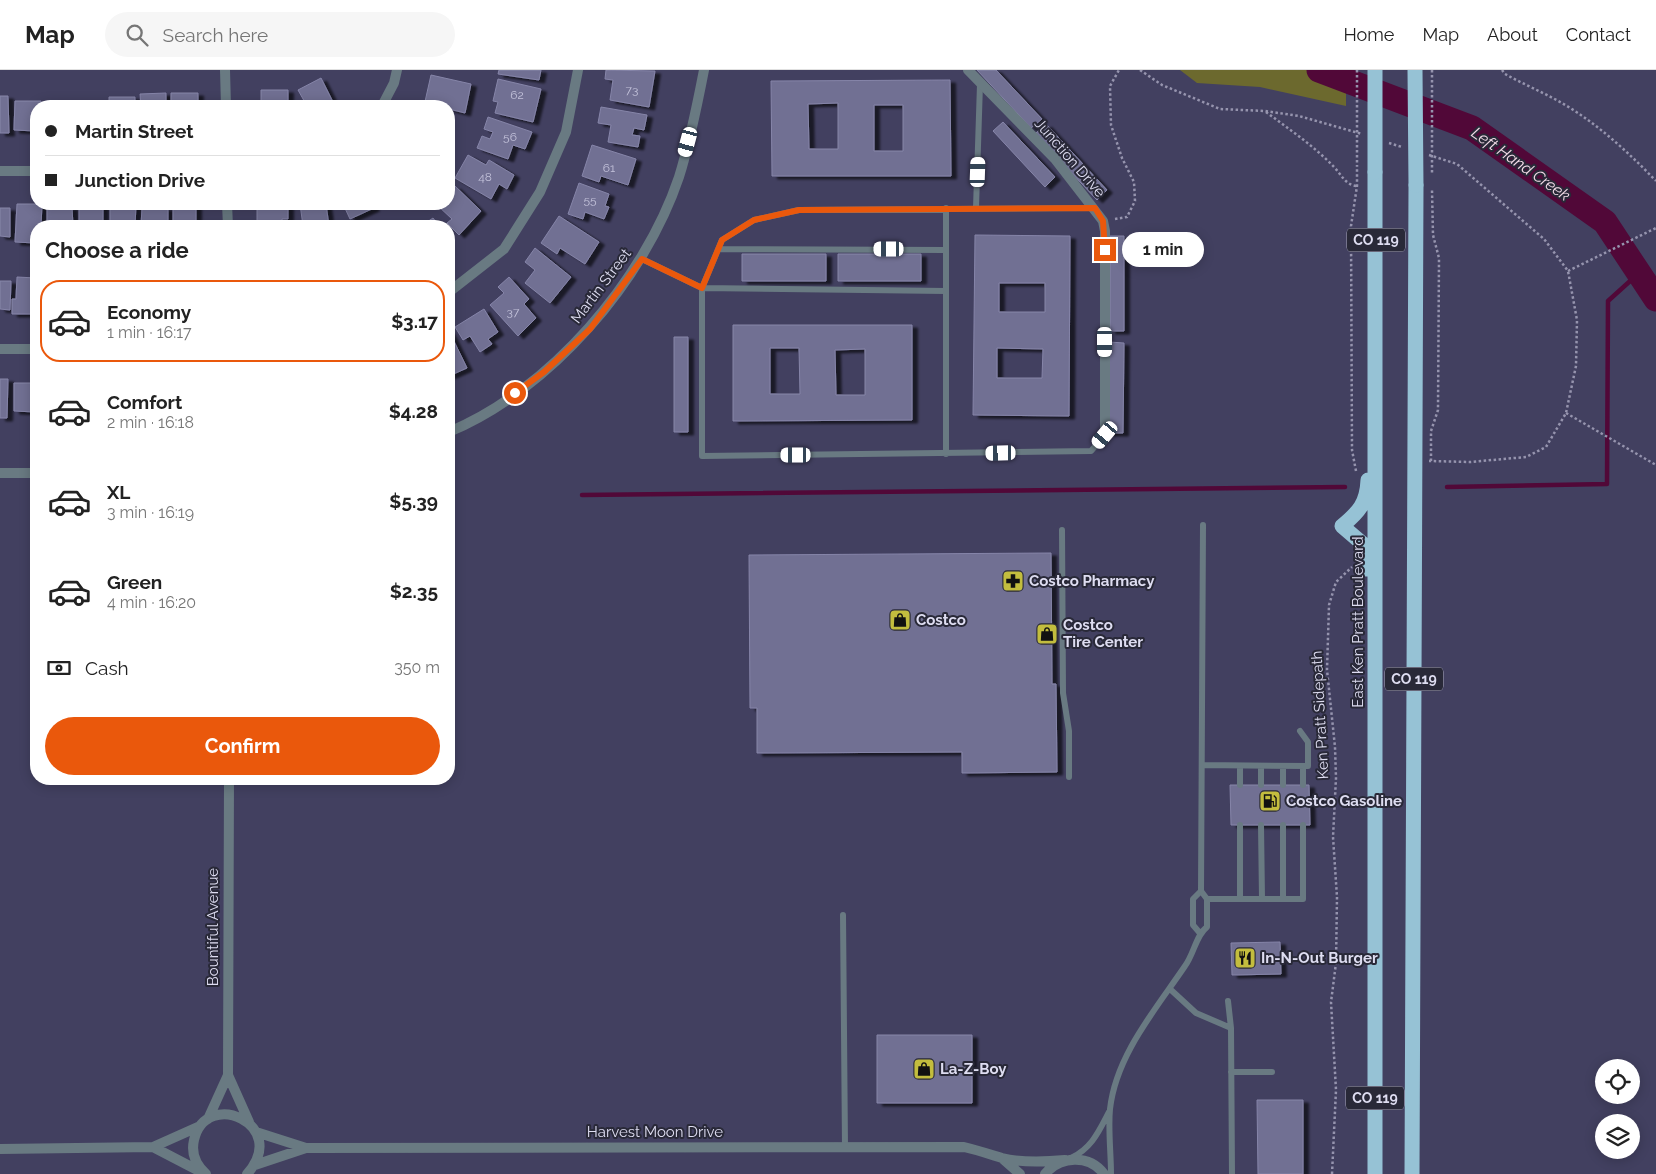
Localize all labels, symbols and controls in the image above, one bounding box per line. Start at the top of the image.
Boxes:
search box [105,12,455,57]
text: Map [25,20,75,49]
icon: search [123,21,151,49]
text: Search here [163,24,268,46]
text: Home [1343,24,1394,45]
text: Map [1422,24,1459,45]
text: About [1487,24,1538,45]
text: Contact [1566,24,1631,45]
house number: 73 [626,83,638,97]
house number: 62 [510,88,524,102]
street label: Junction Drive [1031,115,1109,201]
text: Martin Street [75,120,194,142]
water label: Left Hand Creek [1468,123,1574,205]
car [676,126,699,158]
house number: 56 [503,130,517,144]
car [969,157,986,187]
house number: 61 [603,161,615,175]
text: Junction Drive [75,169,205,191]
house number: 48 [478,170,492,184]
house number: 55 [583,193,597,207]
road number: CO 119 [1347,228,1405,252]
callout: 1 min [1122,232,1205,268]
text: Choose a ride [45,237,189,263]
route end [1094,239,1116,261]
text: 1 min [1143,240,1183,259]
car [874,242,904,257]
street label: Martin Street [567,245,635,327]
icon: car [47,299,92,344]
text: Economy [107,301,191,323]
house number: 37 [507,305,520,319]
text: $3.17 [391,310,438,332]
text: 1 min · 16:17 [107,323,191,342]
car [1097,327,1112,357]
route start [504,382,526,404]
icon: car [47,389,92,434]
text: Comfort [107,391,182,413]
text: $4.28 [389,400,438,422]
text: 2 min · 16:18 [107,413,194,432]
car [1089,419,1120,451]
car [985,445,1016,461]
car [781,448,811,463]
icon: car [47,479,92,524]
text: XL [107,481,130,503]
text: $5.39 [389,490,438,512]
text: 3 min · 16:19 [107,503,194,522]
street label: East Ken Pratt Boulevard [1349,536,1367,708]
icon: car [47,569,92,614]
pharmacy icon: Costco Pharmacy [1001,569,1025,593]
text: Green [107,571,162,593]
place label: Costco Pharmacy [1029,572,1155,590]
text: $2.35 [390,580,438,602]
text: 4 min · 16:20 [107,593,196,612]
shop icon: Costco [888,608,912,632]
place label: Costco [916,611,966,629]
place label: Costco Tire Center [1063,616,1143,651]
shop icon: Costco Tire Center [1035,622,1059,646]
street label: Ken Pratt Sidepath [1308,650,1332,780]
icon: cash [45,654,73,682]
text: Cash [85,657,129,679]
text: 350 m [394,658,440,677]
road number: CO 119 [1385,668,1443,690]
button: Confirm [45,717,440,775]
fuel station icon: Costco Gasoline [1258,789,1282,813]
place label: Costco Gasoline [1286,792,1402,810]
street label: Bountiful Avenue [204,868,222,986]
restaurant icon: In-N-Out Burger [1233,946,1257,970]
place label: In-N-Out Burger [1261,949,1378,967]
shop icon: La-Z-Boy [912,1057,936,1081]
map controls [1595,1059,1640,1159]
button: locate [1595,1059,1640,1104]
place label: La-Z-Boy [940,1060,1007,1078]
road number: CO 119 [1346,1086,1404,1110]
button: layers [1595,1114,1640,1159]
street label: Harvest Moon Drive [587,1123,723,1141]

